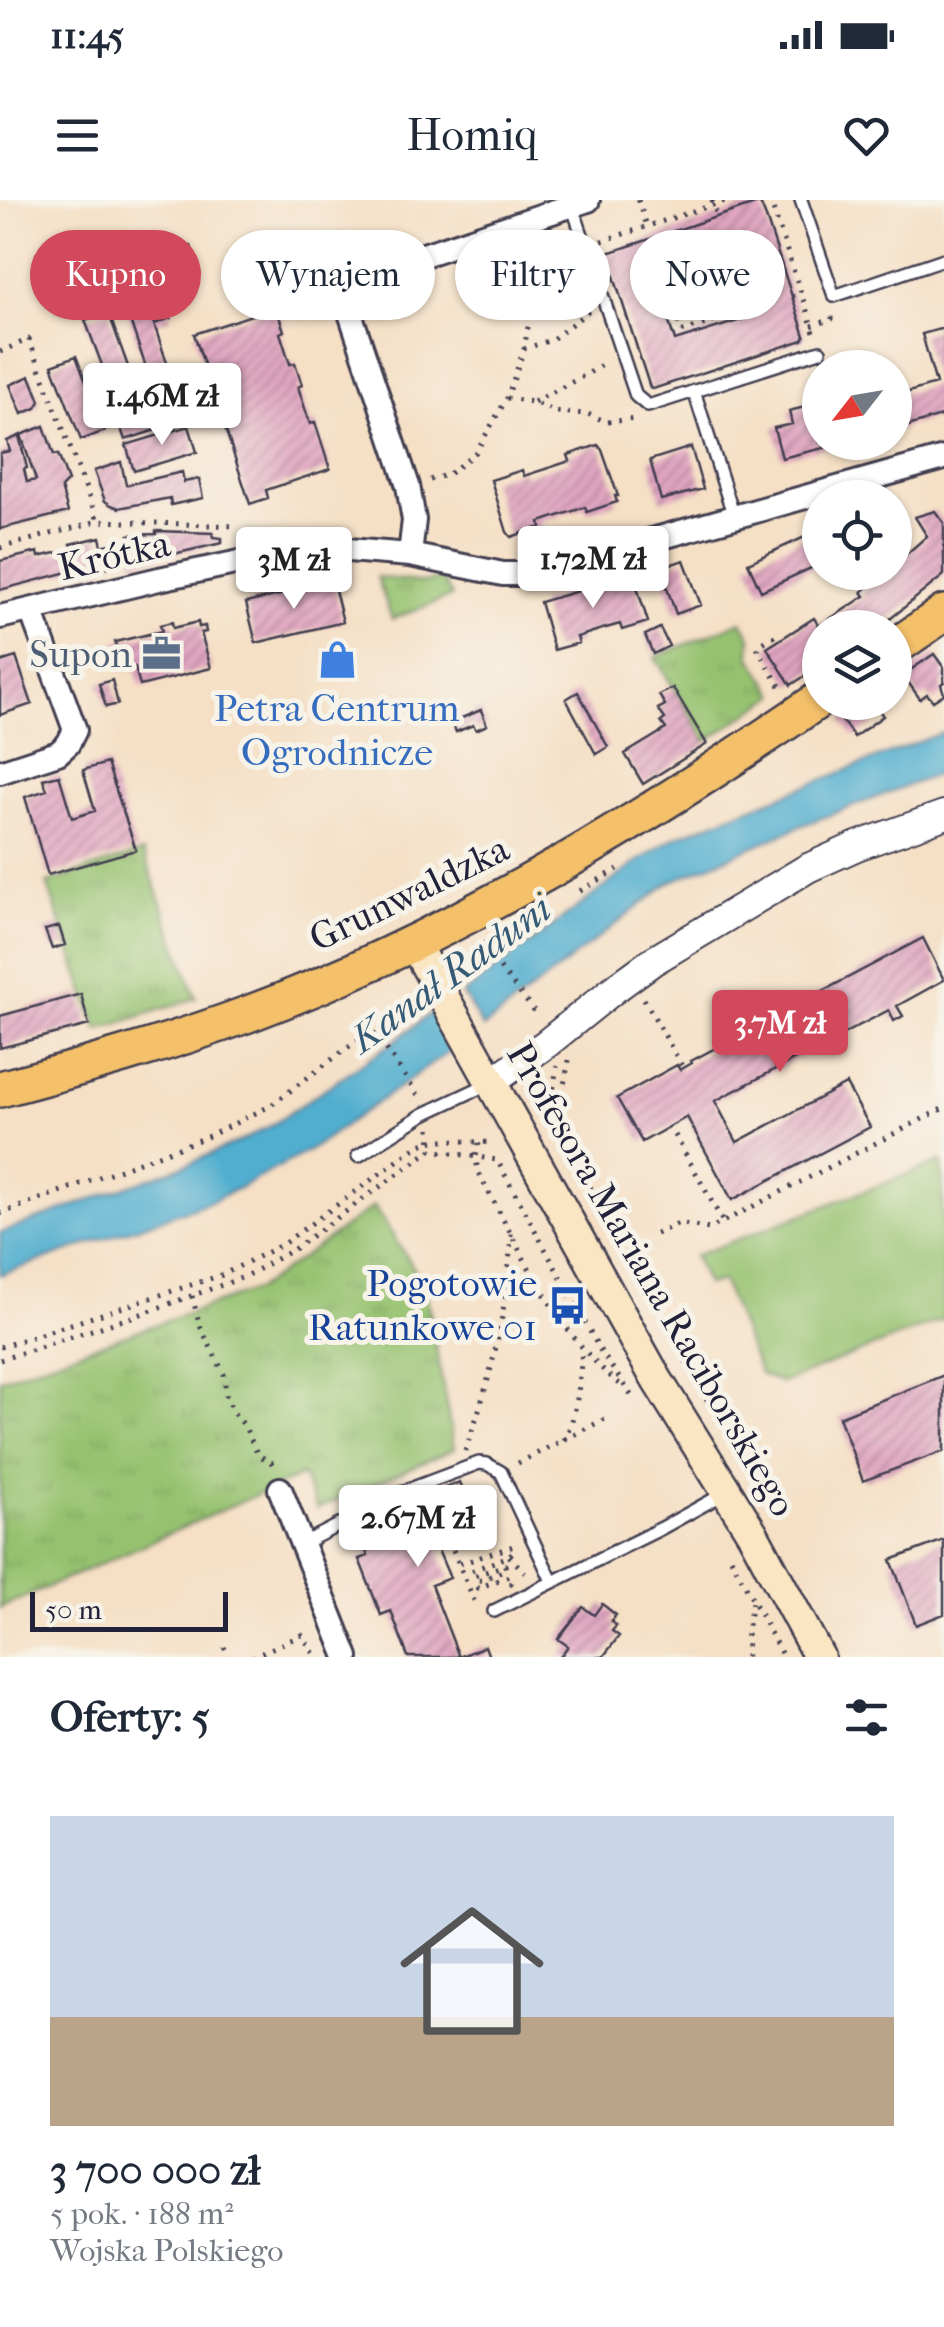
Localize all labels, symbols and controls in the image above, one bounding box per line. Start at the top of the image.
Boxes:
text: 11:45 [50,13,124,58]
icon: menu [50,108,105,163]
icon: heart [839,108,894,163]
text: Homiq [406,109,538,162]
chip: Kupno [30,230,201,320]
chip: Wynajem [221,230,435,320]
chip: Filtry [455,230,610,320]
chip: Nowe [630,230,785,320]
north arrow [802,350,912,460]
map controls [802,350,912,720]
pin: 1.46M zł [59,363,265,448]
text: 1.46M zł [105,377,219,414]
button: locate [802,480,912,590]
street label: Krótka [54,521,175,590]
pin: 1.72M zł [490,526,696,611]
pin: 3M zł [224,527,364,612]
text: 1.72M zł [540,540,646,577]
text: 3M zł [258,541,330,578]
button: layers [802,610,912,720]
place label: Supon [29,632,132,677]
office icon: Supon [141,633,183,675]
shop icon: Petra Centrum Ogrodnicze [316,638,358,680]
place label: Petra Centrum Ogrodnicze [214,686,460,775]
street label: Grunwaldzka [302,826,517,961]
water label: Kanał Raduni [339,884,562,1064]
pin: 3.7M zł [688,990,872,1075]
text: 3.7M zł [734,1004,826,1041]
street label: Profesora Mariana Raciborskiego [497,1034,806,1524]
place label: Pogotowie Ratunkowe 01 [308,1261,537,1350]
bus stop icon: Pogotowie Ratunkowe 01 [546,1284,588,1326]
pin: 2.67M zł [315,1485,521,1570]
text: 2.67M zł [361,1499,475,1536]
scale bar [30,1587,228,1632]
text: 50 m [45,1593,102,1626]
icon: filters [839,1690,894,1745]
text: Oferty: 5 [50,1693,210,1742]
icon: home [382,1881,562,2061]
text: 3 700 000 zł [50,2146,260,2195]
text: 5 pok. · 188 m² [50,2195,233,2232]
text: Wojska Polskiego [50,2232,283,2269]

